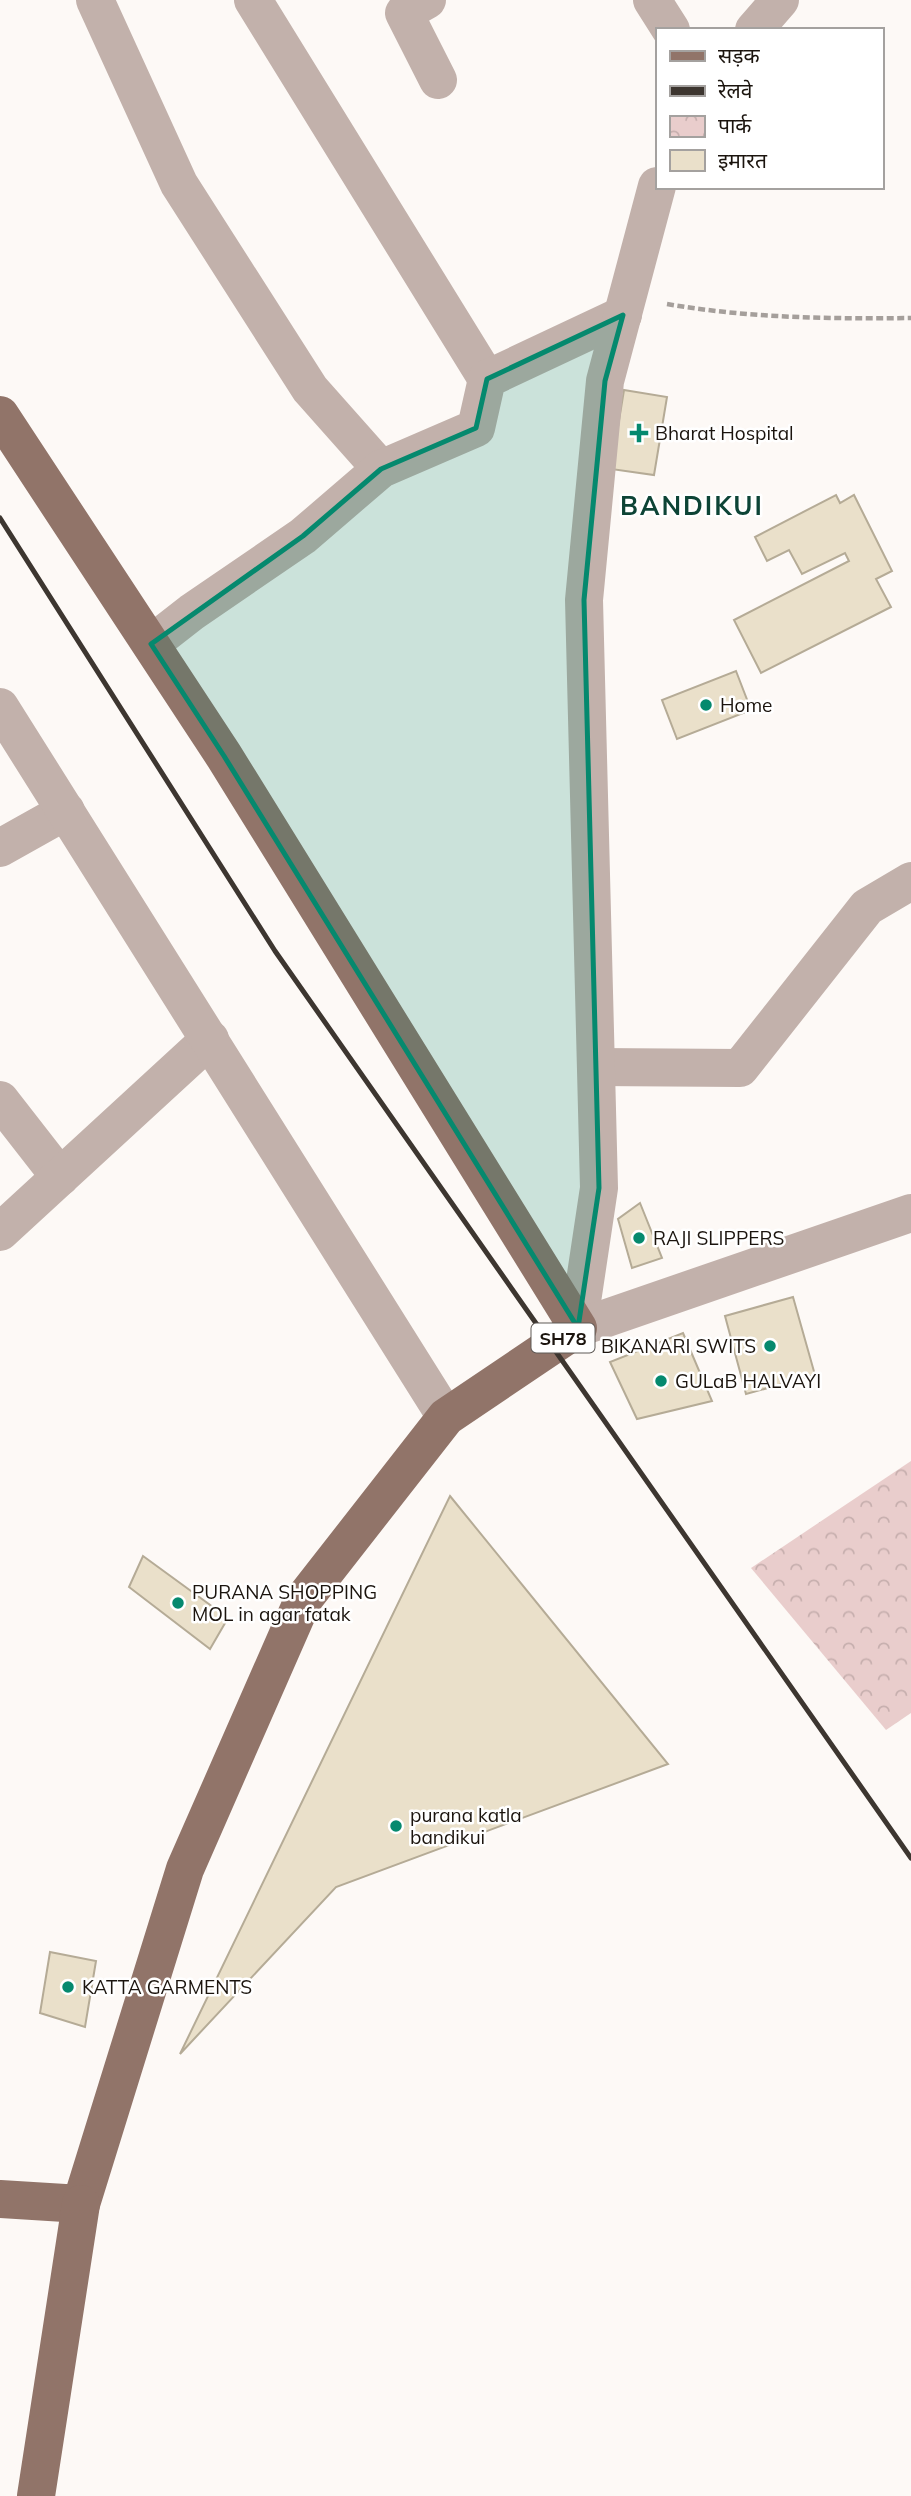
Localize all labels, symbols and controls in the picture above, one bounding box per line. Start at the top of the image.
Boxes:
legend [656,28,883,189]
text: सड़क [718,42,760,68]
text: रेलवे [717,77,753,103]
text: पार्क [718,112,752,138]
text: इमारत [718,147,768,173]
place label: Bharat Hospital [655,421,794,445]
marker: Bharat Hospital [629,423,649,443]
district label: BANDIKUI [620,489,764,522]
place label: Home [720,693,772,717]
marker: Home [698,697,714,713]
place label: RAJI SLIPPERS [653,1226,784,1250]
marker: RAJI SLIPPERS [631,1230,647,1246]
road number: SH78 [532,1324,594,1352]
place label: BIKANARI SWITS [601,1334,756,1358]
marker: BIKANARI SWITS [762,1338,778,1354]
place label: GULaB HALVAYI [675,1369,821,1393]
marker: GULaB HALVAYI [653,1373,669,1389]
place label: PURANA SHOPPING MOL in agar fatak [192,1580,377,1626]
marker: PURANA SHOPPING MOL in agar fatak [170,1595,186,1611]
place label: purana katla bandikui [410,1803,522,1849]
marker: purana katla bandikui [388,1818,404,1834]
place label: KATTA GARMENTS [82,1975,252,1999]
marker: KATTA GARMENTS [60,1979,76,1995]

